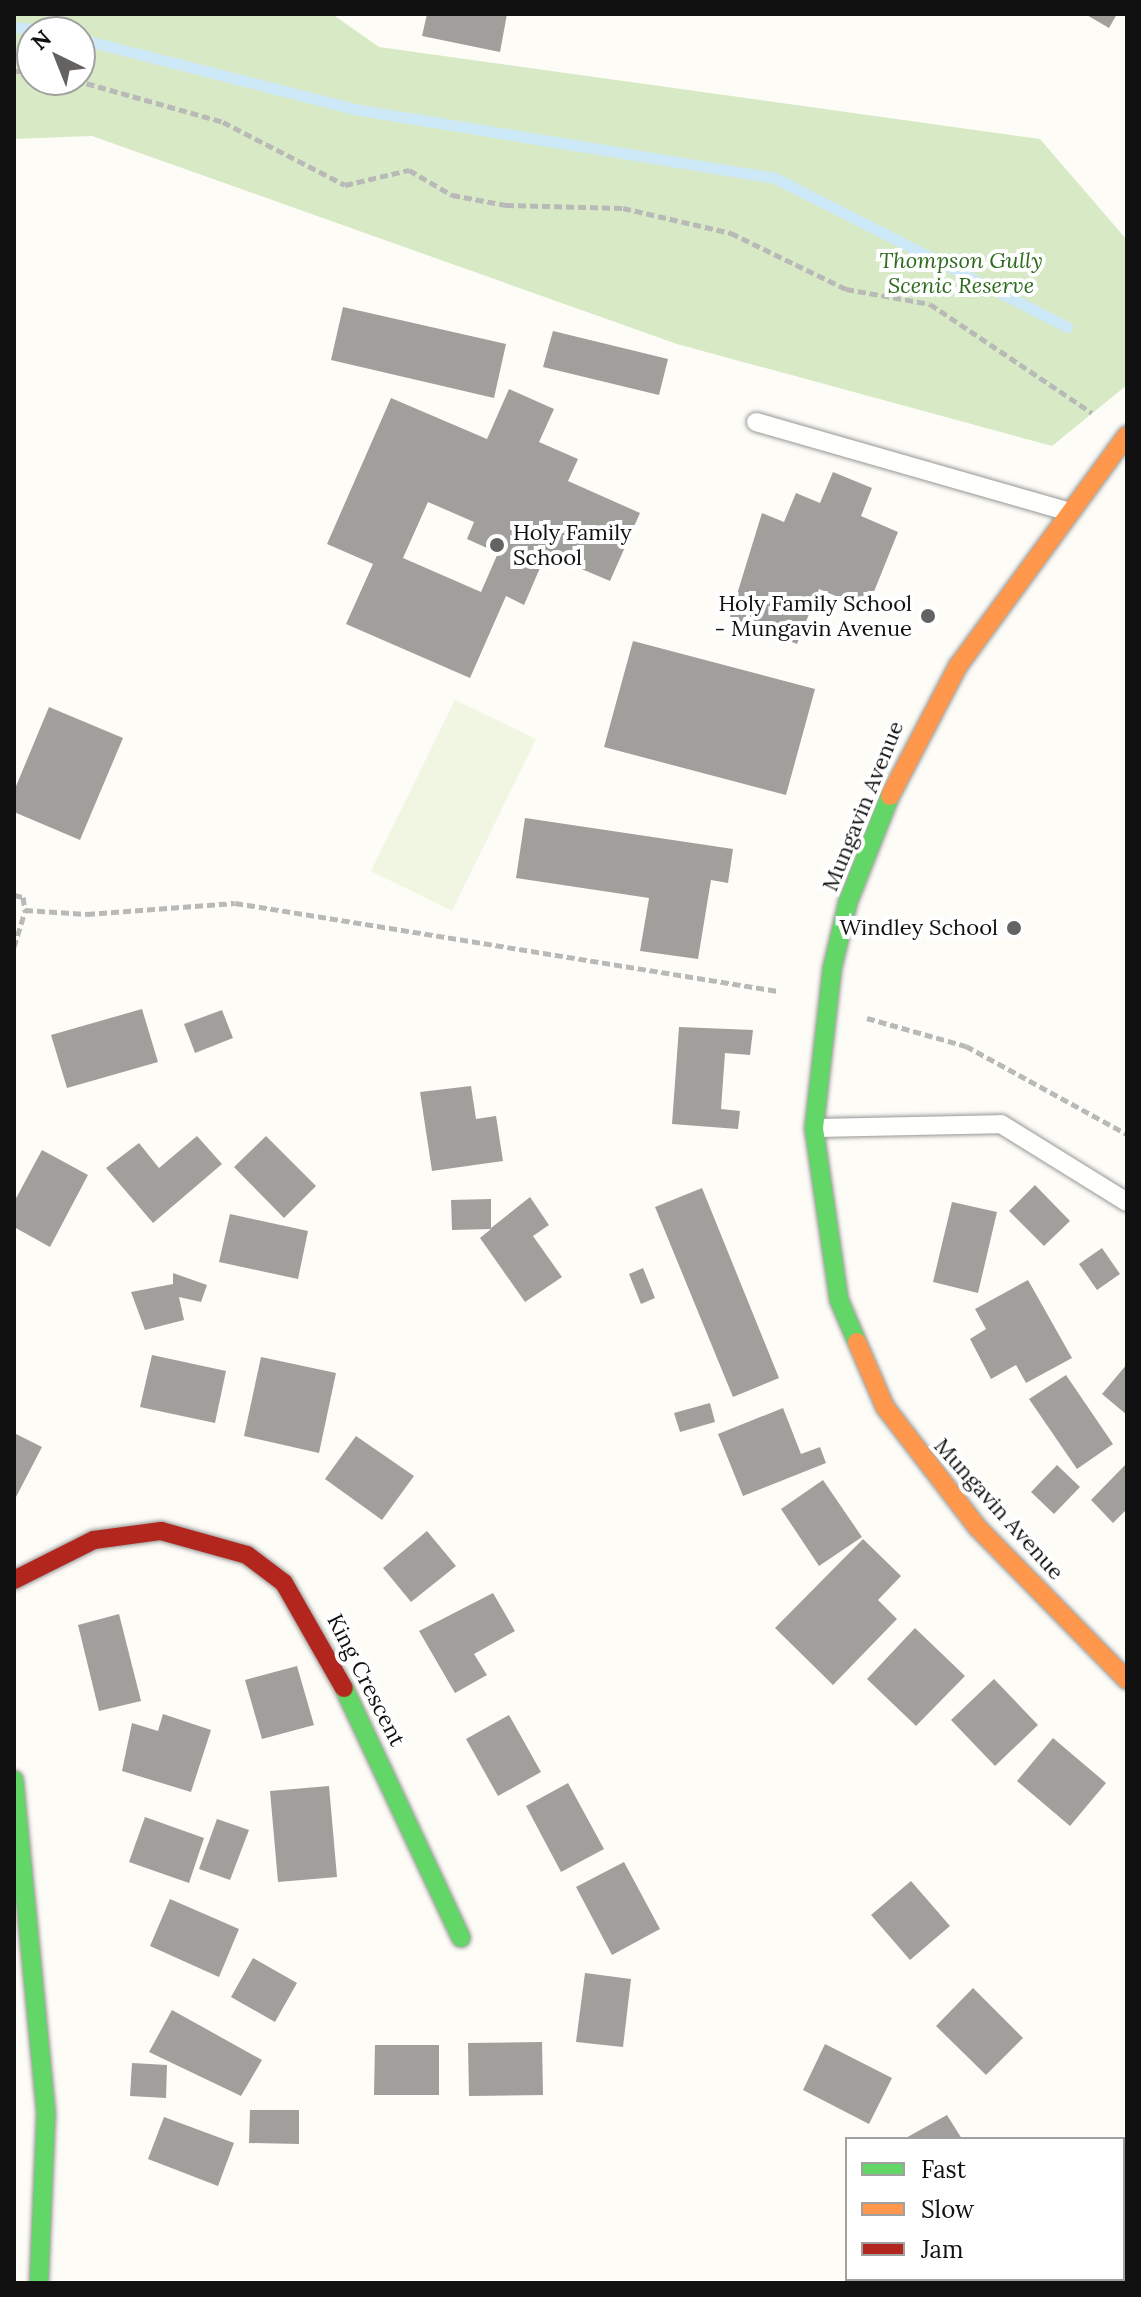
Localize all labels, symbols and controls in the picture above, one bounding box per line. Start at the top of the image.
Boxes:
north arrow [16,16,96,96]
text: N [25,24,57,56]
park label: Thompson Gully Scenic Reserve [879,247,1043,298]
place label: Holy Family School [513,519,632,570]
marker: Holy Family School [488,536,506,554]
place label: Holy Family School - Mungavin Avenue [714,590,912,642]
marker: Holy Family School - Mungavin Avenue [919,607,937,625]
street label: Mungavin Avenue [817,717,909,895]
place label: Windley School [840,915,998,941]
marker: Windley School [1005,919,1023,937]
street label: Mungavin Avenue [929,1433,1069,1585]
street label: King Crescent [321,1610,411,1750]
legend [845,2137,1125,2281]
text: Fast [921,2154,966,2185]
text: Slow [921,2194,974,2225]
text: Jam [921,2234,963,2265]

